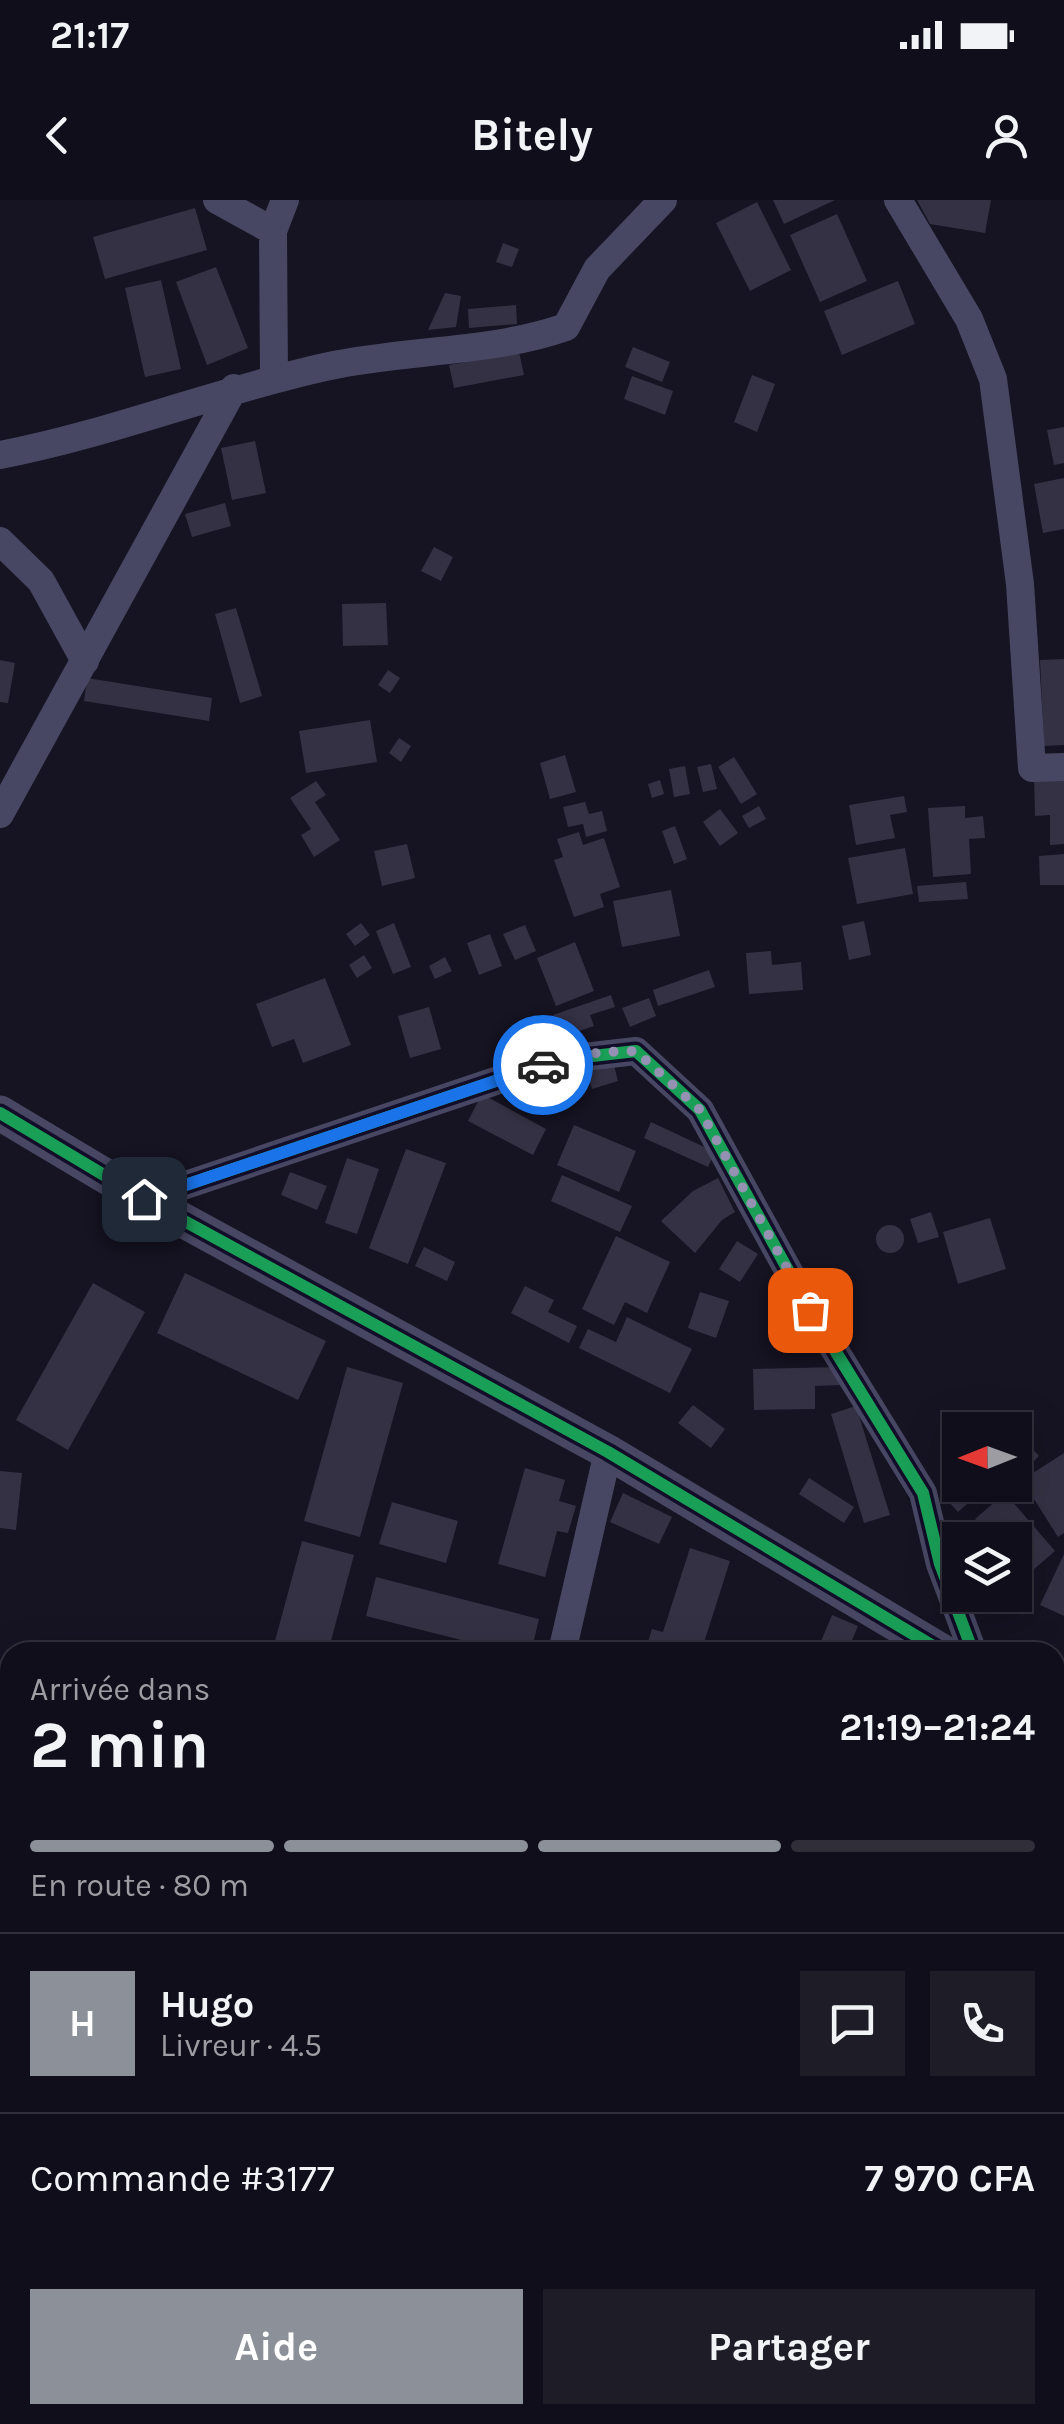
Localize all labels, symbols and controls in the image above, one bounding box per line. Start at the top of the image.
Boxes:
text: 21:17 [50,13,129,58]
icon: back [30,108,85,163]
icon: person [979,108,1034,163]
text: Bitely [471,109,593,161]
courier [493,1015,593,1115]
icon: car [516,1038,571,1093]
pin [102,1157,187,1242]
icon: home [117,1172,172,1227]
pin [768,1268,853,1353]
icon: bag [783,1283,838,1338]
north arrow [942,1412,1032,1502]
map controls [942,1412,1032,1612]
button: layers [942,1522,1032,1612]
text: Arrivée dans [30,1671,210,1708]
text: 21:19–21:24 [839,1705,1035,1750]
text: 2 min [30,1707,209,1783]
text: En route · 80 m [30,1867,249,1904]
button: chat [800,1971,905,2076]
button: phone [930,1971,1035,2076]
text: Hugo [160,1982,254,2027]
text: H [69,2001,96,2046]
text: Livreur · 4.5 [160,2027,322,2064]
text: Commande #3177 [30,2156,335,2201]
text: 7 970 CFA [865,2156,1035,2201]
button: Aide [30,2289,523,2404]
button: Partager [543,2289,1035,2404]

